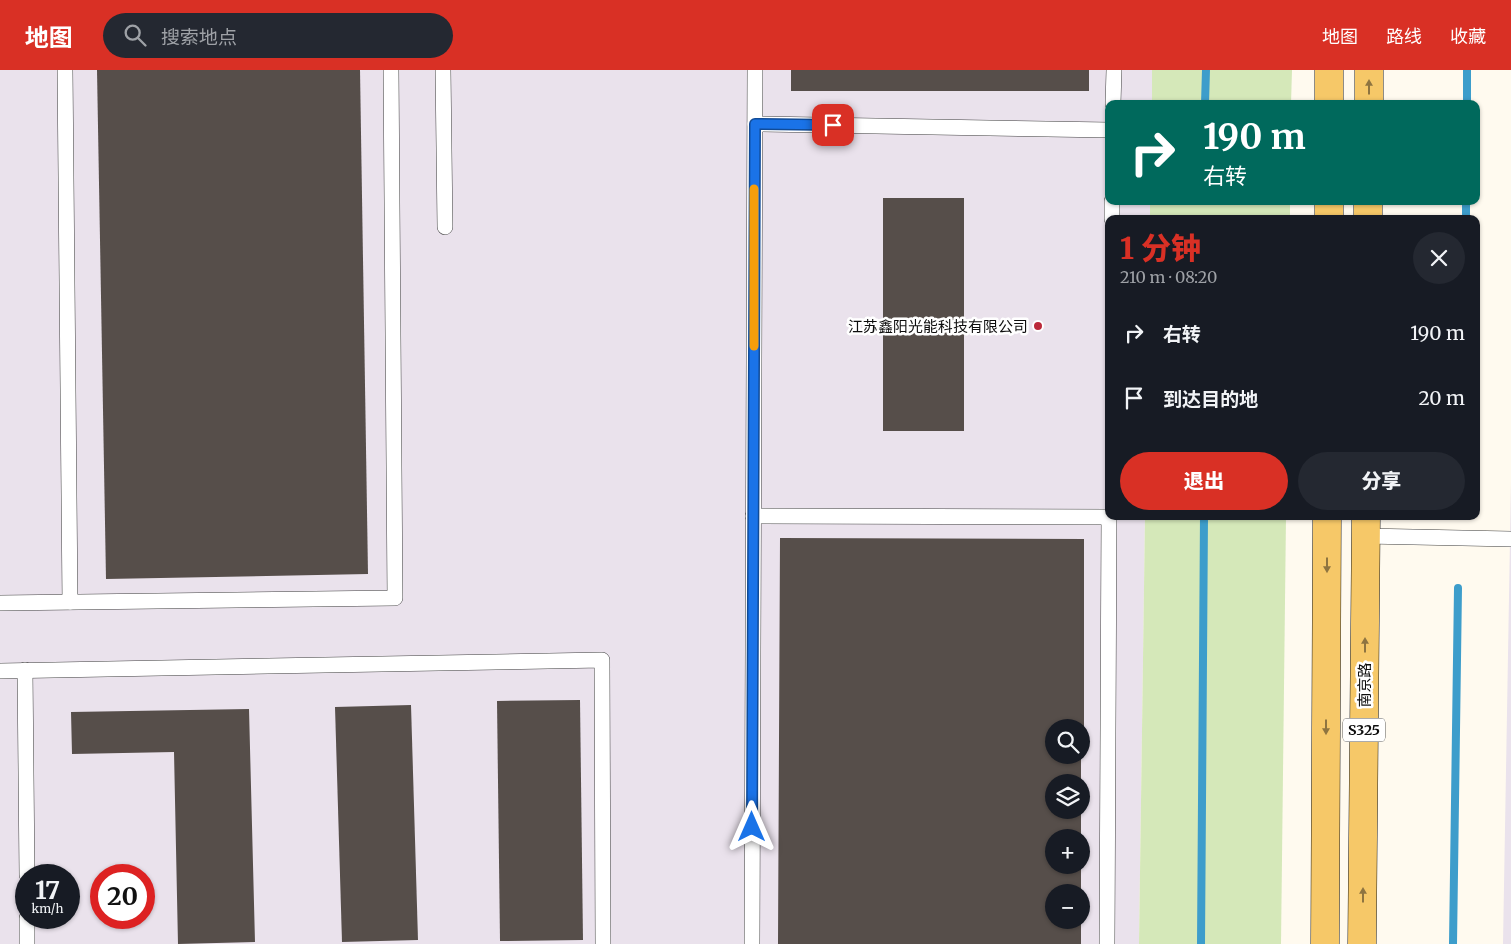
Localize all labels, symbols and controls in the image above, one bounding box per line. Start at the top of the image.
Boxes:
search box [103,13,453,58]
icon: search [121,21,149,49]
text: 地图 [25,22,73,53]
text: 搜索地点 [161,25,237,49]
text: 地图 [1322,25,1358,48]
text: 路线 [1386,25,1422,48]
text: 收藏 [1450,25,1486,48]
one-way arrow [1365,79,1373,95]
pin [812,104,854,146]
icon: arrive [819,111,847,139]
text: 190 m [1203,115,1306,159]
icon: right [1120,120,1185,185]
text: 右转 [1203,162,1247,190]
text: 1 分钟 [1120,229,1201,267]
button: close [1413,232,1465,284]
text: 210 m · 08:20 [1120,267,1217,287]
place label: 江苏鑫阳光能科技有限公司 [848,317,1028,336]
icon: right [1120,319,1148,347]
marker: 江苏鑫阳光能科技有限公司 [1032,320,1044,332]
text: 190 m [1410,321,1465,345]
text: 右转 [1163,322,1201,346]
icon: arrive [1120,384,1148,412]
text: 20 m [1418,386,1465,410]
text: 到达目的地 [1163,387,1258,411]
button: 退出 [1120,452,1288,510]
button: 分享 [1298,452,1465,510]
one-way arrow [1323,557,1331,573]
one-way arrow [1361,637,1369,653]
street label: 南京路 [1355,662,1374,708]
road number: S325 [1343,718,1385,742]
map controls [1045,719,1090,929]
button: search [1045,719,1090,764]
one-way arrow [1322,720,1330,736]
button: layers [1045,774,1090,819]
position arrow [725,800,777,852]
button: + [1045,829,1090,874]
speed limit sign: 20 [90,864,155,929]
text: 17 [35,874,60,906]
button: − [1045,884,1090,929]
one-way arrow [1359,887,1367,903]
text: km/h [32,901,63,916]

